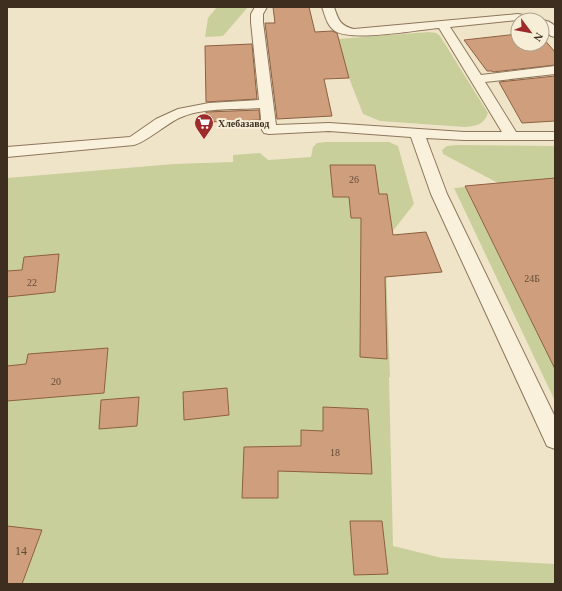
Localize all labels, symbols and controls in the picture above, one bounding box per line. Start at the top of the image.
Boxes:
north arrow [510,12,550,52]
text: N [531,31,546,44]
supermarket icon: Хлебазавод [193,112,215,140]
place label: Хлебазавод [218,118,269,129]
house number: 26 [349,174,359,185]
house number: 24Б [524,273,540,284]
house number: 22 [27,277,37,288]
house number: 20 [51,376,61,387]
house number: 18 [330,447,340,458]
house number: 14 [15,544,27,558]

